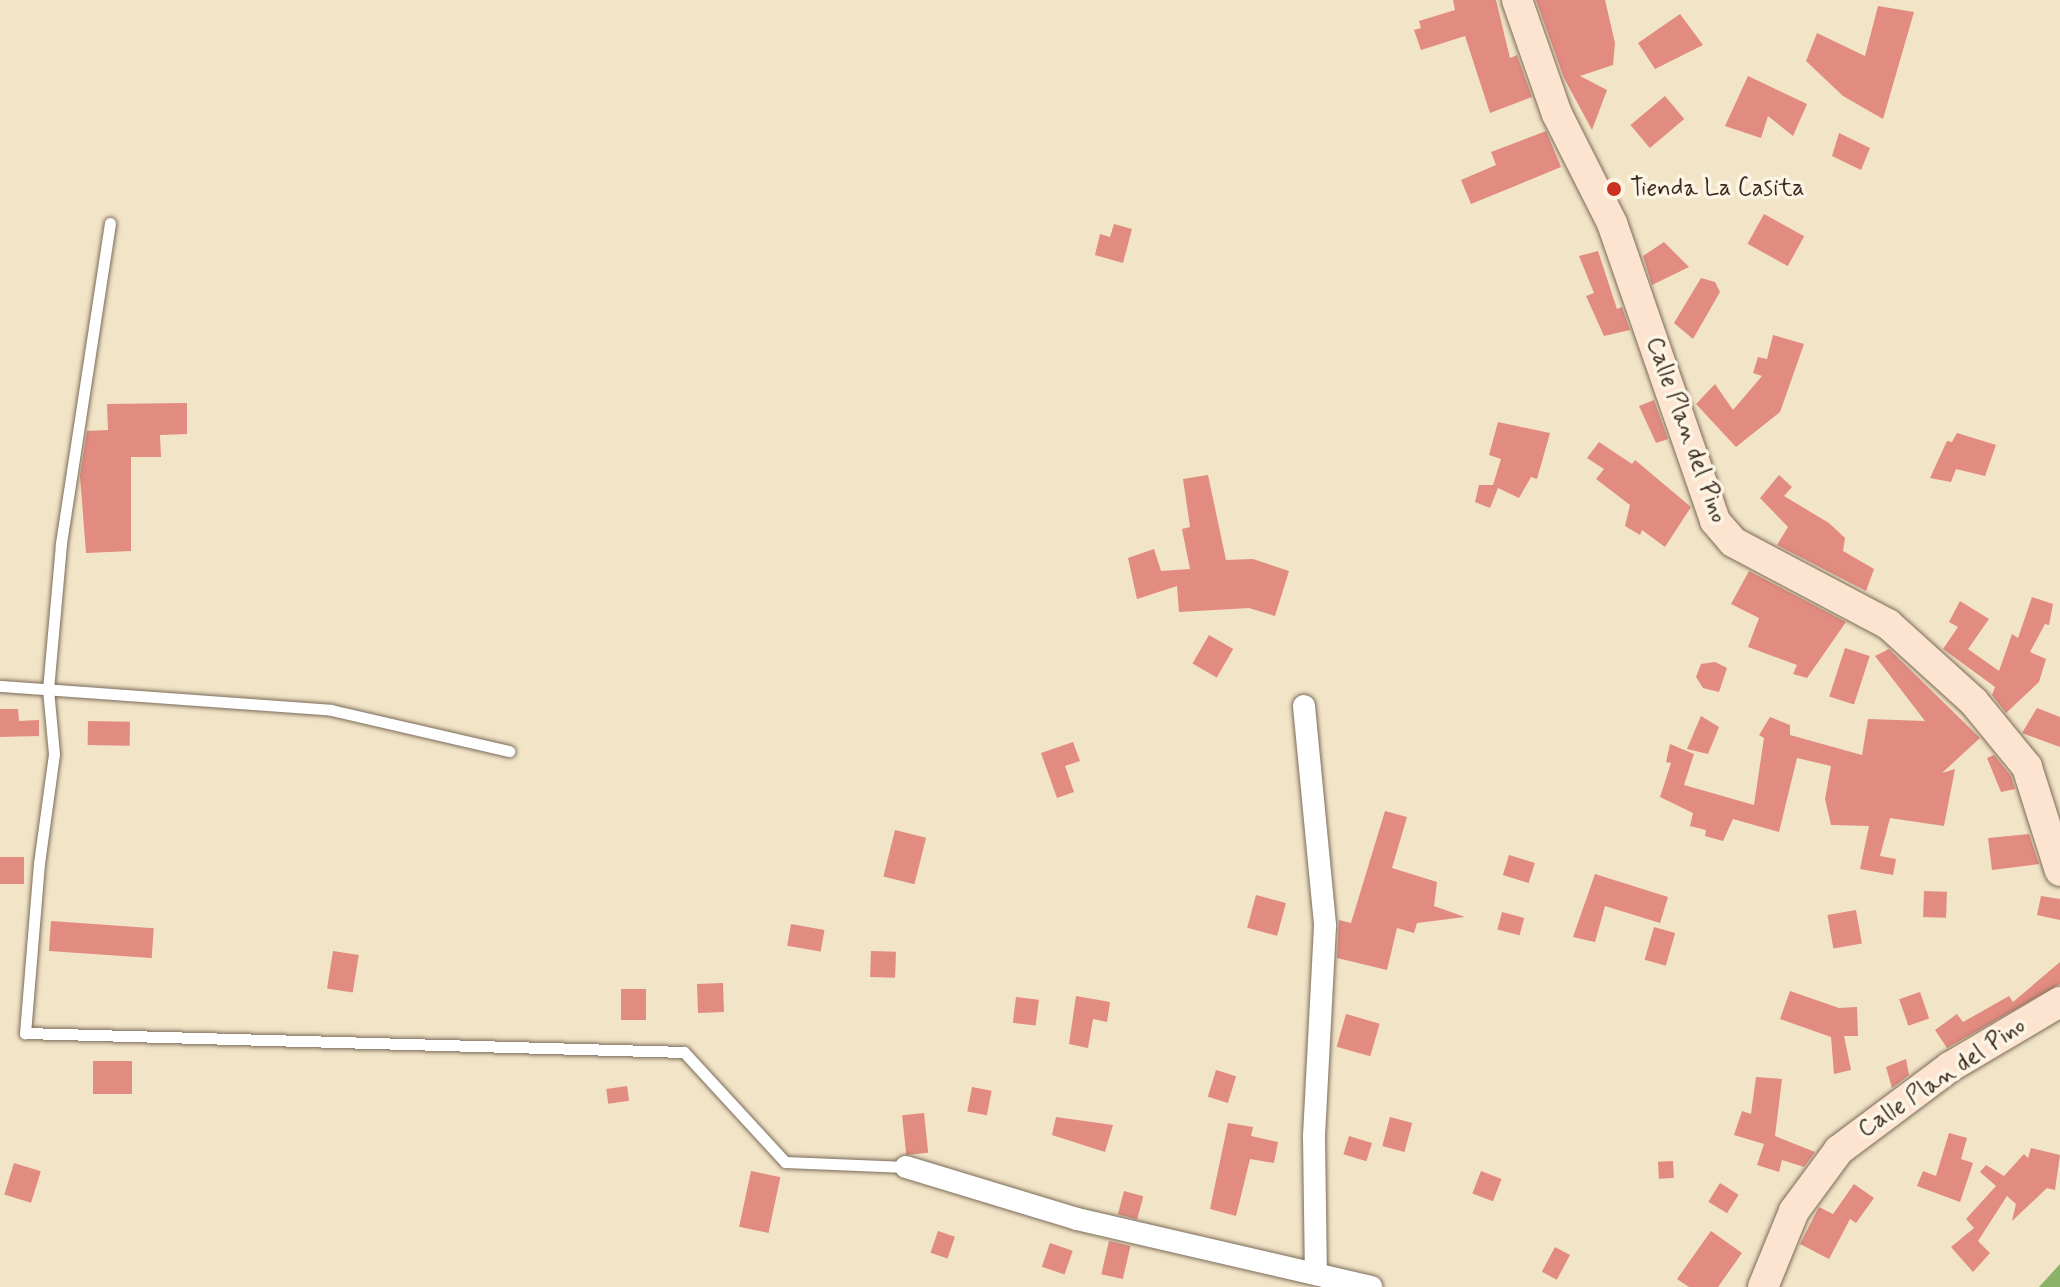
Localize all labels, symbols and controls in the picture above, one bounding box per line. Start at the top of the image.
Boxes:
place label: Tienda La Casita [1630,175,1809,203]
marker: Tienda La Casita [1605,180,1623,198]
street label: Calle Plan del Pino [1640,335,1732,525]
street label: Calle Plan del Pino [1854,1012,2030,1144]

